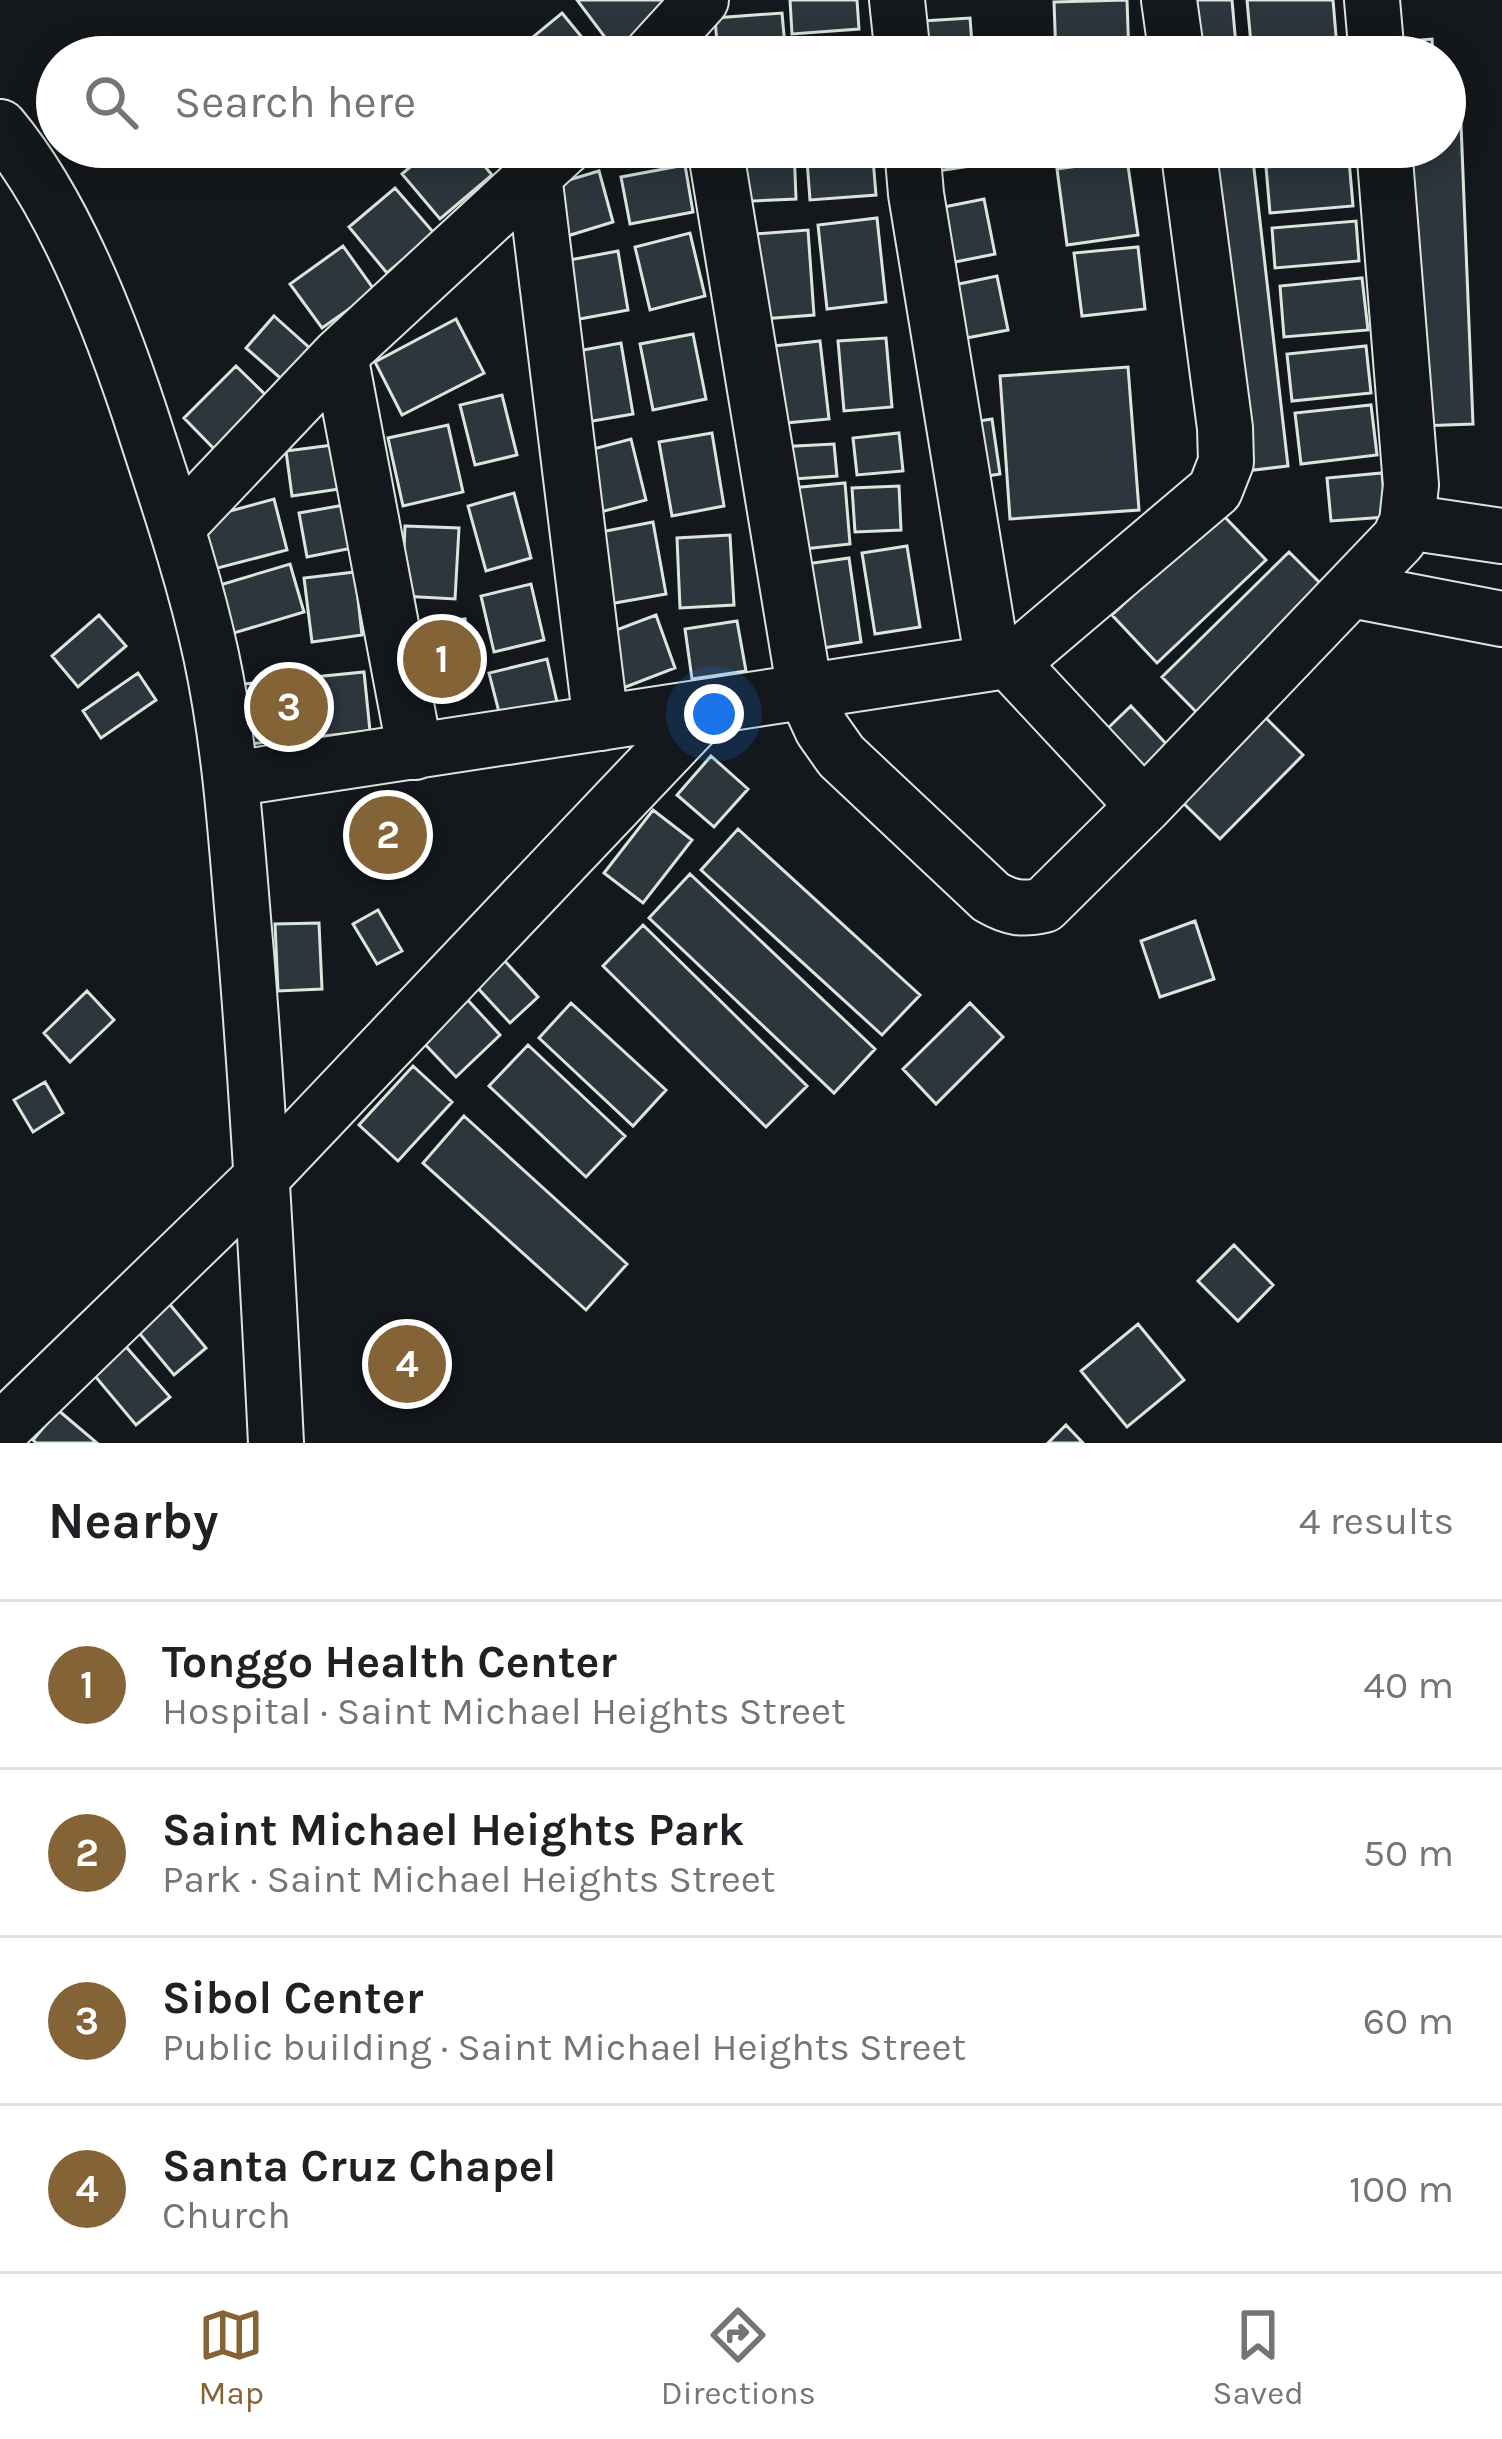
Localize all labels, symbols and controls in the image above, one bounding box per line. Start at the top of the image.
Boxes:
search box [36,36,1466,168]
icon: search [78,69,144,135]
text: Search here [174,76,416,128]
pin: 1 [403,614,481,704]
pin: 3 [250,662,328,752]
your location [684,684,744,744]
pin: 2 [349,790,427,880]
pin: 4 [368,1319,446,1409]
text: Nearby [48,1491,218,1551]
text: 4 results [1299,1498,1454,1544]
text: Tonggo Health Center [162,1636,617,1688]
text: 1 [80,1662,94,1708]
text: 40 m [1363,1662,1454,1708]
text: Hospital · Saint Michael Heights Street [162,1688,846,1734]
text: Saint Michael Heights Park [162,1804,744,1856]
text: 2 [75,1830,99,1876]
text: 50 m [1363,1830,1454,1876]
text: Park · Saint Michael Heights Street [162,1856,776,1902]
text: Sibol Center [162,1972,423,2024]
text: 3 [75,1998,99,2044]
text: 60 m [1363,1998,1454,2044]
text: Public building · Saint Michael Heights Street [162,2024,966,2070]
text: Santa Cruz Chapel [162,2140,556,2192]
text: 4 [75,2166,99,2212]
text: 100 m [1349,2166,1454,2212]
text: Church [162,2192,291,2238]
tab: Map [198,2302,264,2412]
tab: Directions [661,2302,816,2412]
tab: Saved [1213,2302,1304,2412]

